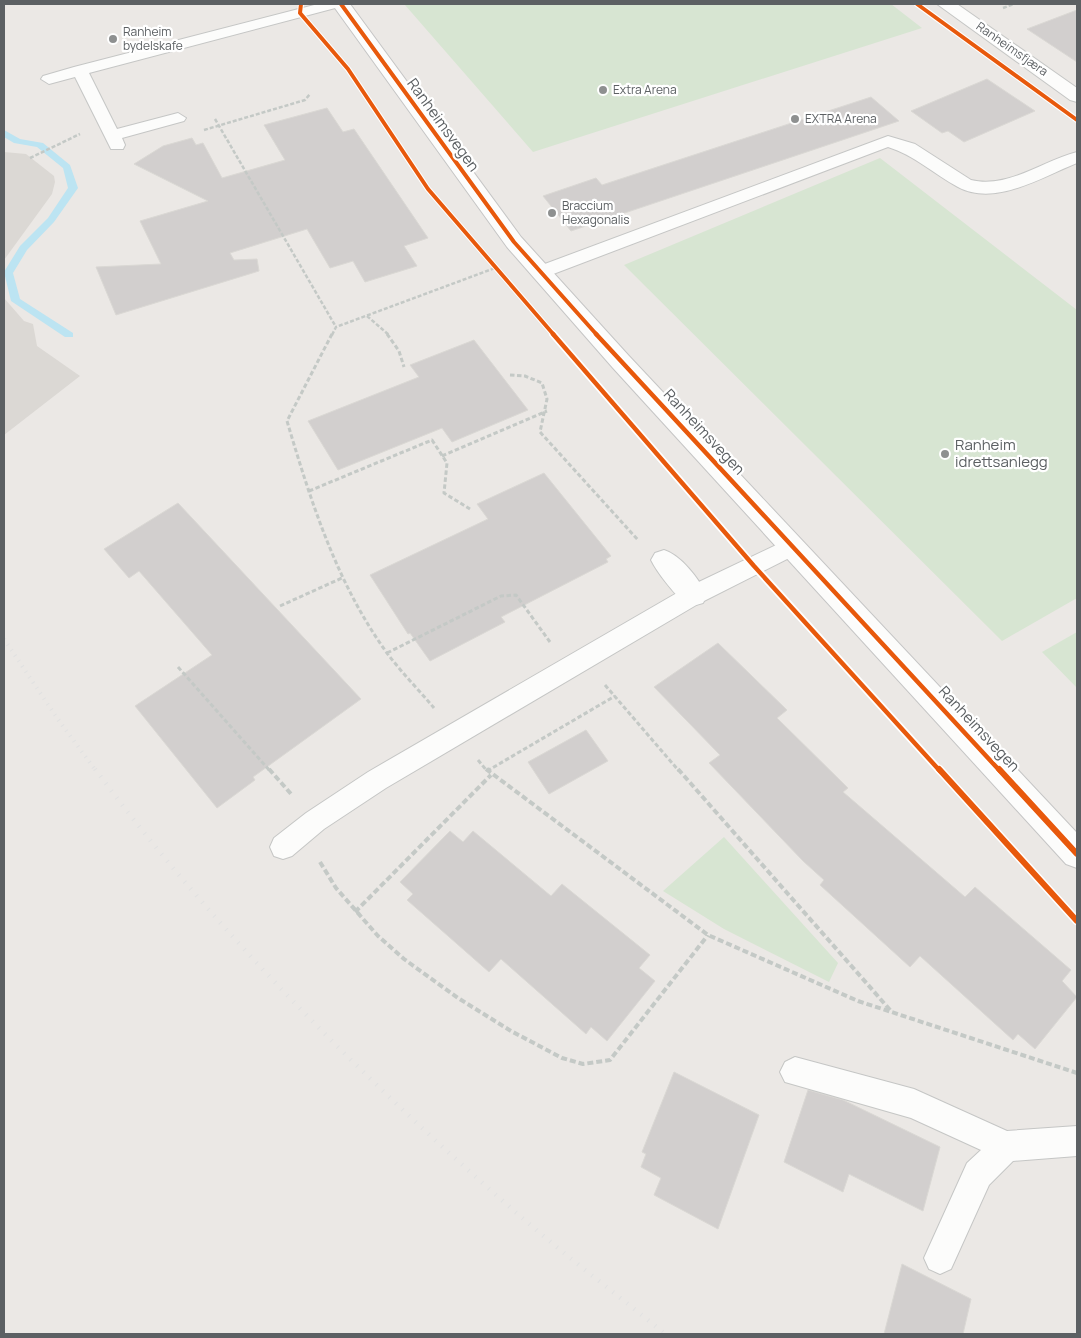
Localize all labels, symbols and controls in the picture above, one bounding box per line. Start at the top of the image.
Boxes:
street label: Ranheimsfjæra [973,18,1052,80]
place label: Ranheim bydelskafe [123,23,183,54]
marker: Ranheim bydelskafe [107,33,119,45]
street label: Ranheimsvegen [402,74,484,176]
place label: Extra Arena [613,81,677,98]
marker: Extra Arena [597,84,609,96]
place label: EXTRA Arena [805,110,877,127]
marker: EXTRA Arena [789,113,801,125]
place label: Braccium Hexagonalis [562,197,630,228]
marker: Braccium Hexagonalis [546,207,558,219]
street label: Ranheimsvegen [659,384,750,479]
place label: Ranheim idrettsanlegg [955,434,1048,472]
marker: Ranheim idrettsanlegg [939,448,951,460]
street label: Ranheimsvegen [934,681,1025,776]

